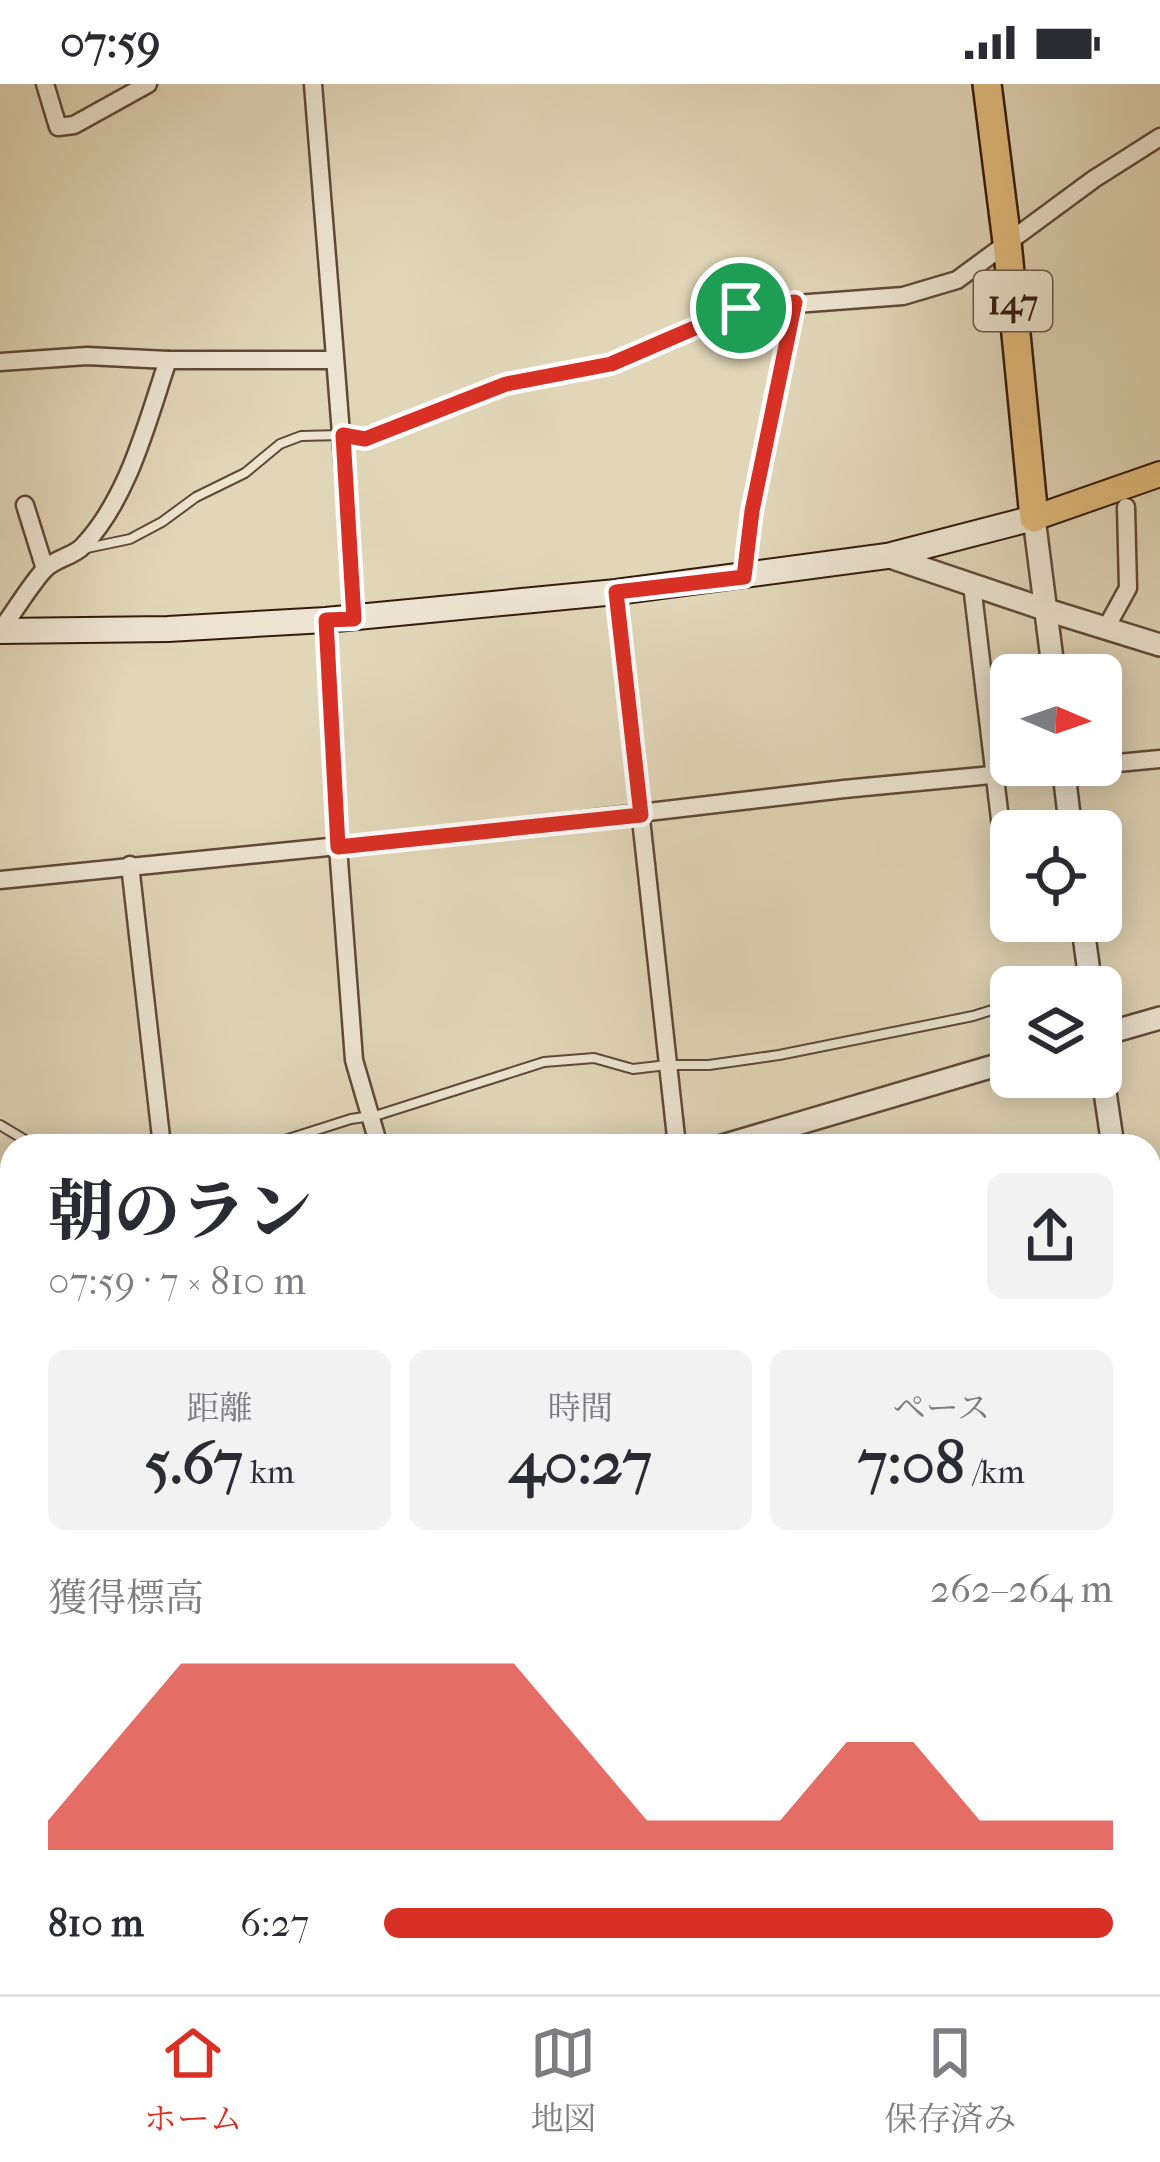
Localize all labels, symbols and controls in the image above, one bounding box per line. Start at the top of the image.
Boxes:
text: 07:59 [60,16,160,69]
pin [690,257,792,359]
road number: 147 [974,271,1052,331]
icon: arrive [708,275,774,341]
north arrow [990,654,1122,786]
map controls [990,654,1122,1098]
button: locate [990,810,1122,942]
button: layers [990,966,1122,1098]
button: share [987,1173,1113,1299]
text: 朝のラン [48,1174,312,1251]
text: 07:59 · 7 × 810 m [48,1258,306,1304]
text: 距離 [187,1389,253,1428]
text: 時間 [548,1389,614,1428]
text: ペース [893,1389,990,1428]
text: 5.67 [144,1428,243,1499]
text: 40:27 [509,1428,652,1499]
text: 7:08 [858,1428,965,1499]
text: km [243,1453,295,1492]
text: /km [965,1453,1025,1492]
text: 262–264 m [930,1566,1113,1612]
text: 獲得標高 [48,1575,204,1621]
text: 810 m [48,1900,144,1946]
text: 6:27 [240,1900,309,1946]
tab: ホーム [144,2020,243,2139]
tab: 地図 [530,2020,596,2139]
tab: 保存済み [884,2020,1016,2139]

